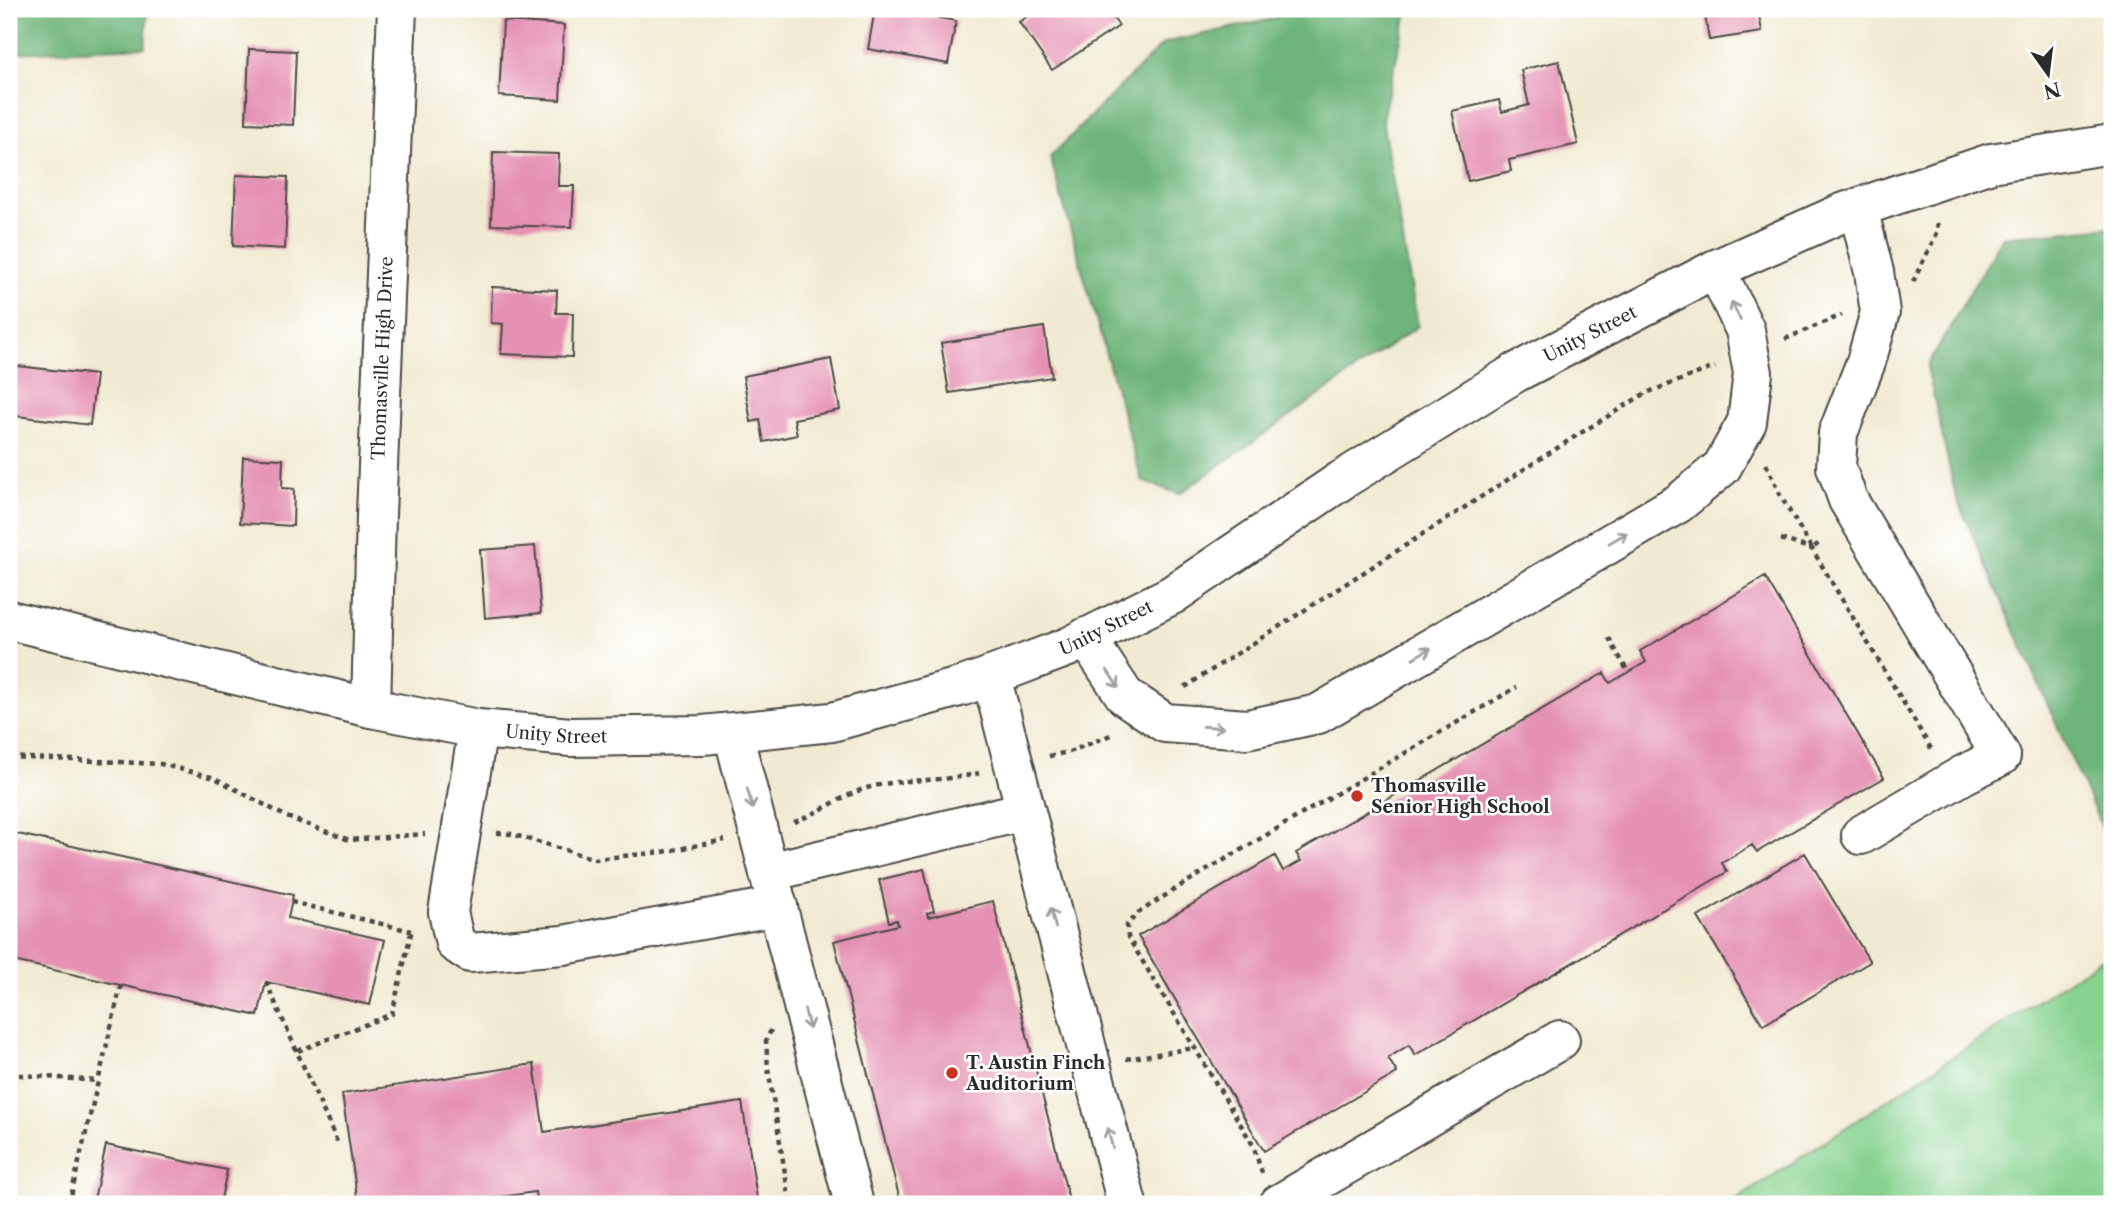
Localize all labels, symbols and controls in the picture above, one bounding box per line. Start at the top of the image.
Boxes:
north arrow [2012,38,2082,108]
text: N [2041,77,2063,103]
street label: Thomasville High Drive [367,256,398,461]
one-way arrow [1729,300,1742,322]
street label: Unity Street [1540,301,1641,367]
one-way arrow [1608,531,1628,545]
street label: Unity Street [1056,595,1157,660]
one-way arrow [1411,645,1431,659]
one-way arrow [1106,668,1120,688]
street label: Unity Street [504,720,608,748]
one-way arrow [1201,721,1224,734]
place label: Thomasville Senior High School [1371,775,1550,818]
one-way arrow [744,787,757,810]
marker: Thomasville Senior High School [1349,788,1365,804]
one-way arrow [1046,907,1059,930]
one-way arrow [801,1007,814,1030]
place label: T. Austin Finch Auditorium [965,1052,1106,1095]
marker: T. Austin Finch Auditorium [944,1065,960,1081]
one-way arrow [1103,1127,1116,1150]

